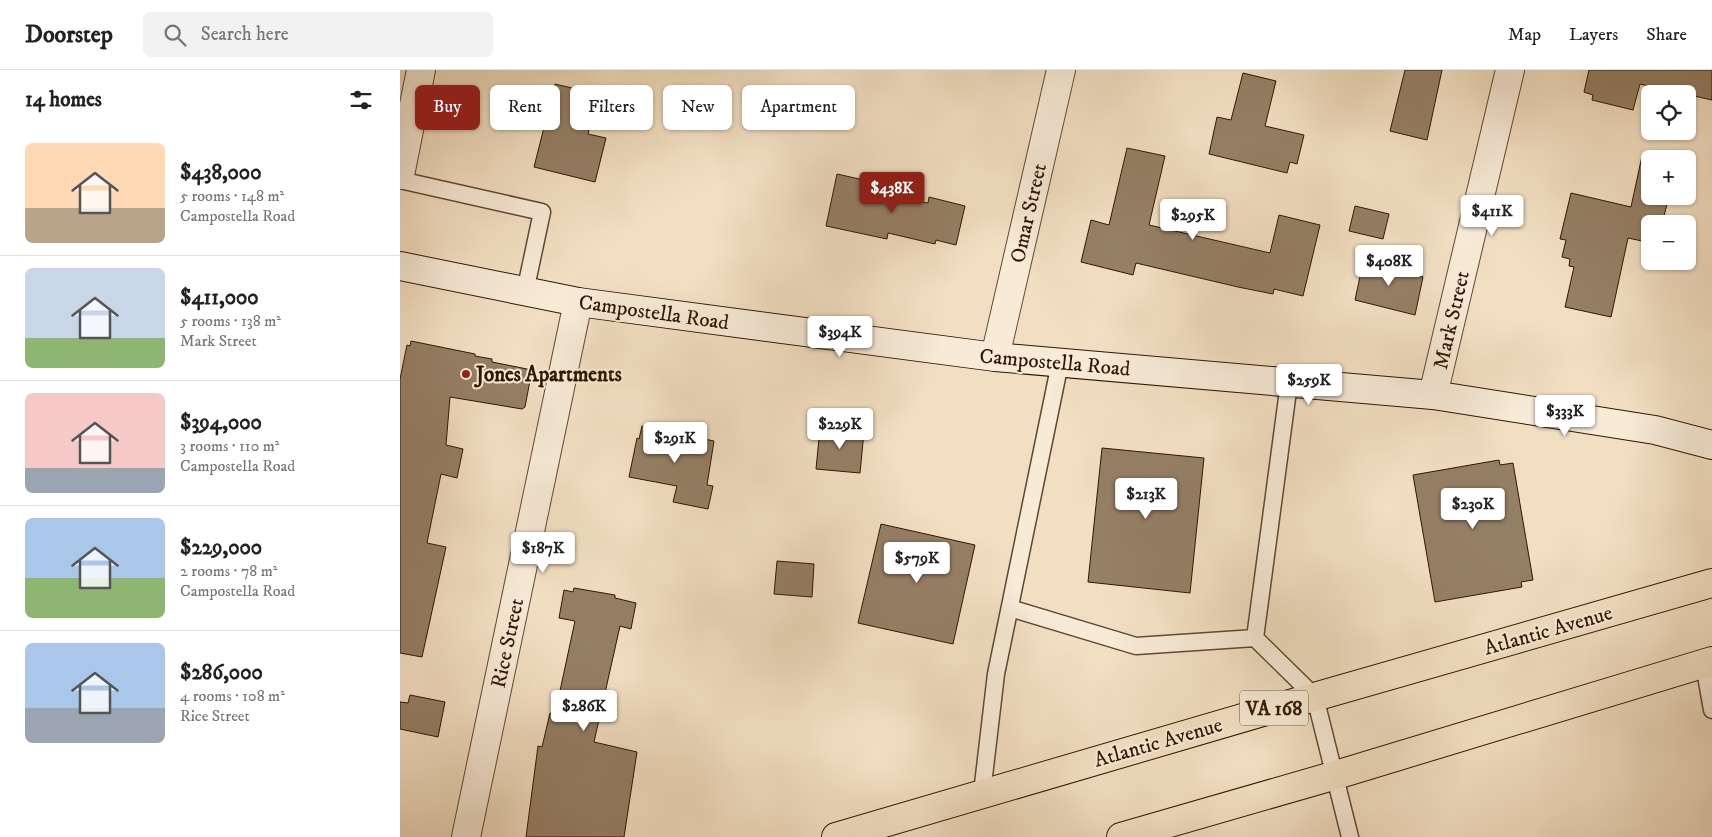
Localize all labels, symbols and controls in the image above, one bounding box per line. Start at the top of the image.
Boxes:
search box [143,12,493,57]
text: Doorstep [25,20,113,50]
icon: search [161,21,189,49]
text: Search here [201,23,289,46]
text: Map [1508,24,1541,46]
text: Layers [1569,24,1618,46]
text: Share [1646,24,1687,46]
chip: Buy [415,85,480,130]
chip: Rent [490,85,560,130]
chip: Filters [570,85,653,130]
chip: New [663,85,732,130]
chip: Apartment [742,85,855,130]
map controls [1641,85,1696,270]
button: locate [1641,85,1696,140]
icon: filters [347,86,375,114]
text: 14 homes [25,87,102,113]
button: + [1641,150,1696,205]
text: $438,000 [180,160,261,186]
street label: Omar Street [1005,161,1053,266]
icon: home [65,163,125,223]
pin: $438K [857,172,927,214]
text: $438K [870,178,914,198]
text: 5 rooms · 148 m² [180,186,284,206]
pin: $411K [1457,194,1527,237]
pin: $295K [1158,198,1228,241]
text: $411K [1472,201,1512,221]
text: $295K [1171,205,1215,225]
text: Campostella Road [180,206,295,226]
button: − [1641,215,1696,270]
pin: $408K [1354,244,1424,287]
text: $408K [1366,251,1412,271]
street label: Mark Street [1428,268,1476,372]
text: $411,000 [180,285,259,311]
icon: home [65,288,125,348]
street label: Campostella Road [577,290,731,336]
text: 5 rooms · 138 m² [180,311,281,331]
pin: $394K [805,316,875,358]
text: $394K [818,322,862,342]
text: Mark Street [180,331,257,351]
street label: Campostella Road [978,343,1132,383]
place label: Jones Apartments [474,362,622,388]
pin: $259K [1274,364,1344,406]
marker: Jones Apartments [460,368,472,380]
text: $259K [1287,370,1331,390]
pin: $333K [1530,394,1600,437]
text: $333K [1546,401,1584,421]
pin: $229K [805,408,875,450]
text: $394,000 [180,410,262,436]
icon: home [65,413,125,473]
text: $229K [818,414,862,434]
pin: $291K [640,422,710,464]
text: $291K [654,428,696,448]
text: 3 rooms · 110 m² [180,436,279,456]
text: Campostella Road [180,456,295,476]
pin: $213K [1111,478,1181,520]
text: $213K [1126,484,1166,504]
pin: $230K [1438,488,1508,530]
text: $230K [1452,494,1494,514]
pin: $187K [508,532,578,574]
text: $229,000 [180,535,262,561]
icon: home [65,538,125,598]
text: $187K [522,538,564,558]
pin: $579K [882,542,952,584]
text: $579K [895,548,939,568]
text: 2 rooms · 78 m² [180,561,277,581]
text: Campostella Road [180,581,295,601]
street label: Rice Street [486,596,530,691]
street label: Atlantic Avenue [1481,600,1616,662]
text: $286,000 [180,660,263,686]
icon: home [65,663,125,723]
text: 4 rooms · 108 m² [180,686,285,706]
pin: $286K [549,690,619,732]
road number: VA 168 [1240,690,1308,726]
text: $286K [562,696,606,716]
text: Rice Street [180,706,250,726]
street label: Atlantic Avenue [1091,712,1226,774]

